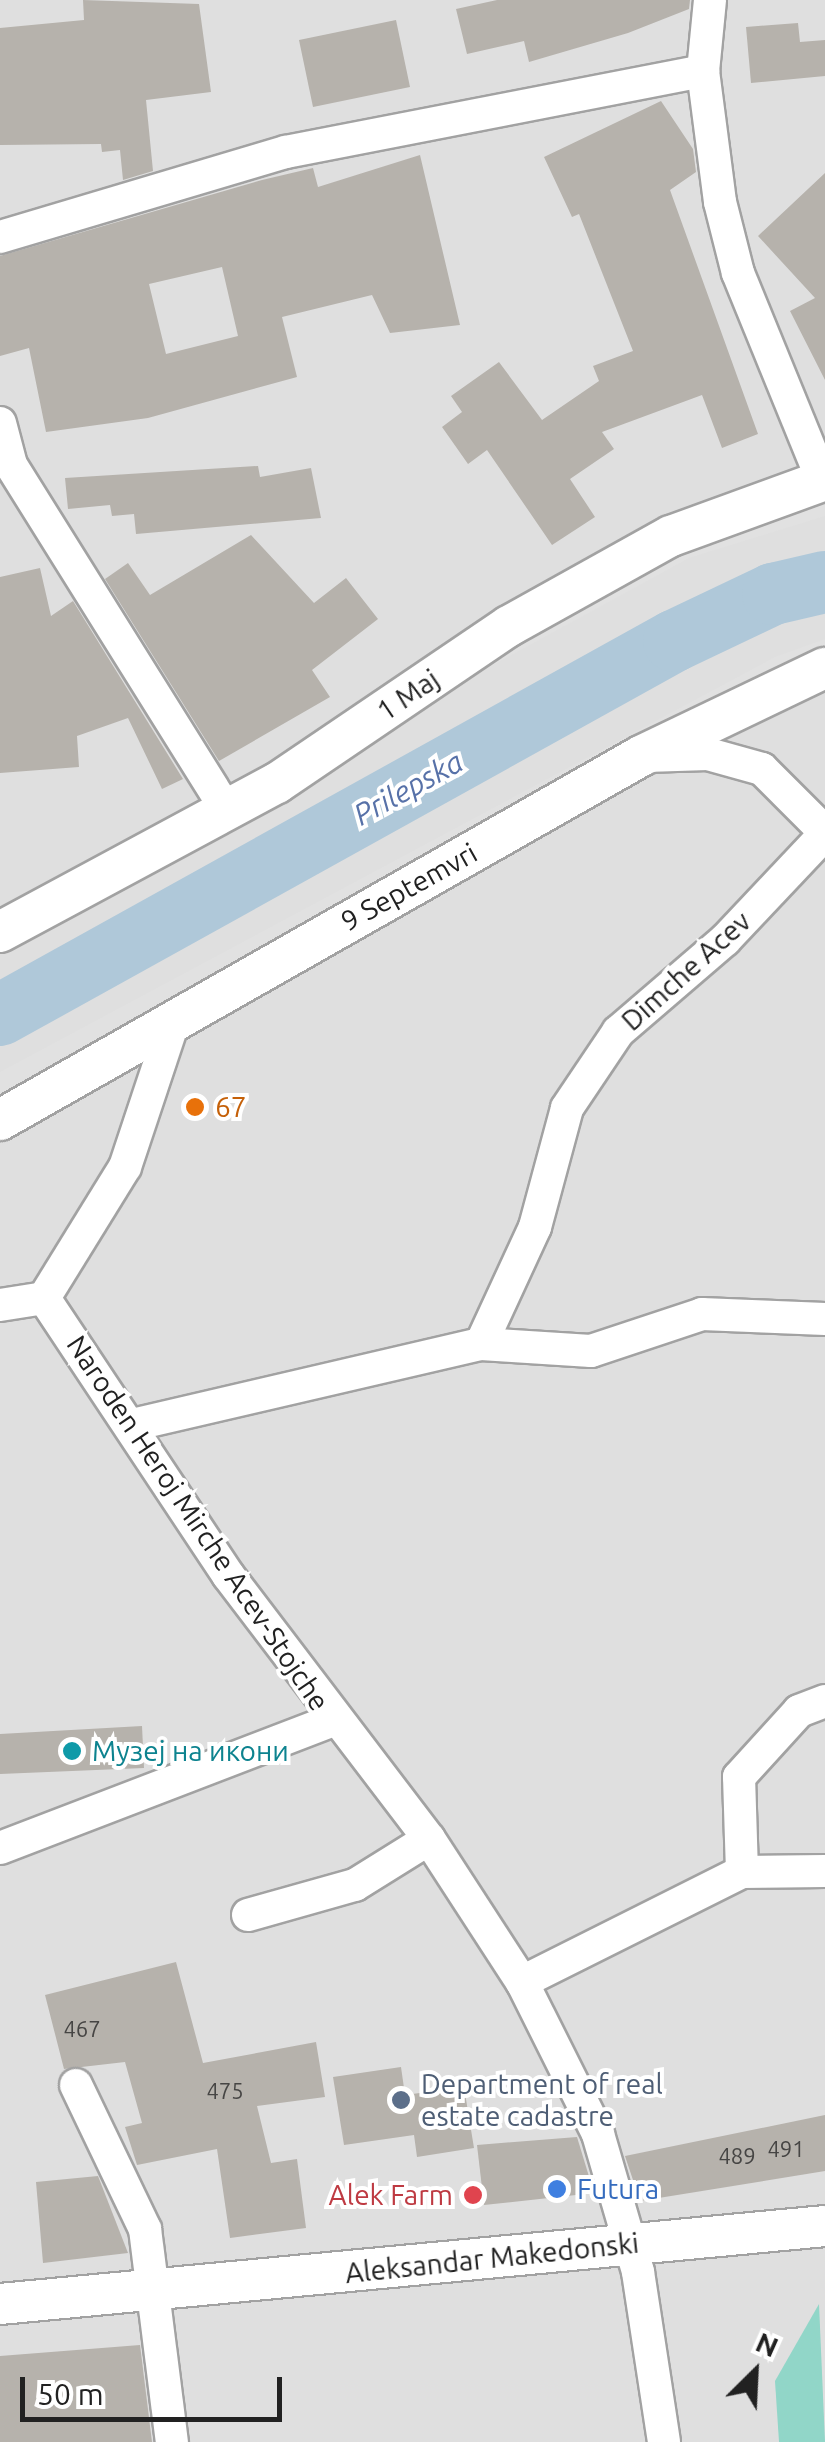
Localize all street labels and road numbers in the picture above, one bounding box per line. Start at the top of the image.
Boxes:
street label: 1 Maj [371,662,445,728]
street label: 9 Septemvri [335,836,483,938]
street label: Dimche Acev [615,904,757,1038]
street label: Naroden Heroj Mirche Acev-Stojche [60,1329,336,1717]
street label: Aleksandar Makedonski [343,2226,641,2290]

